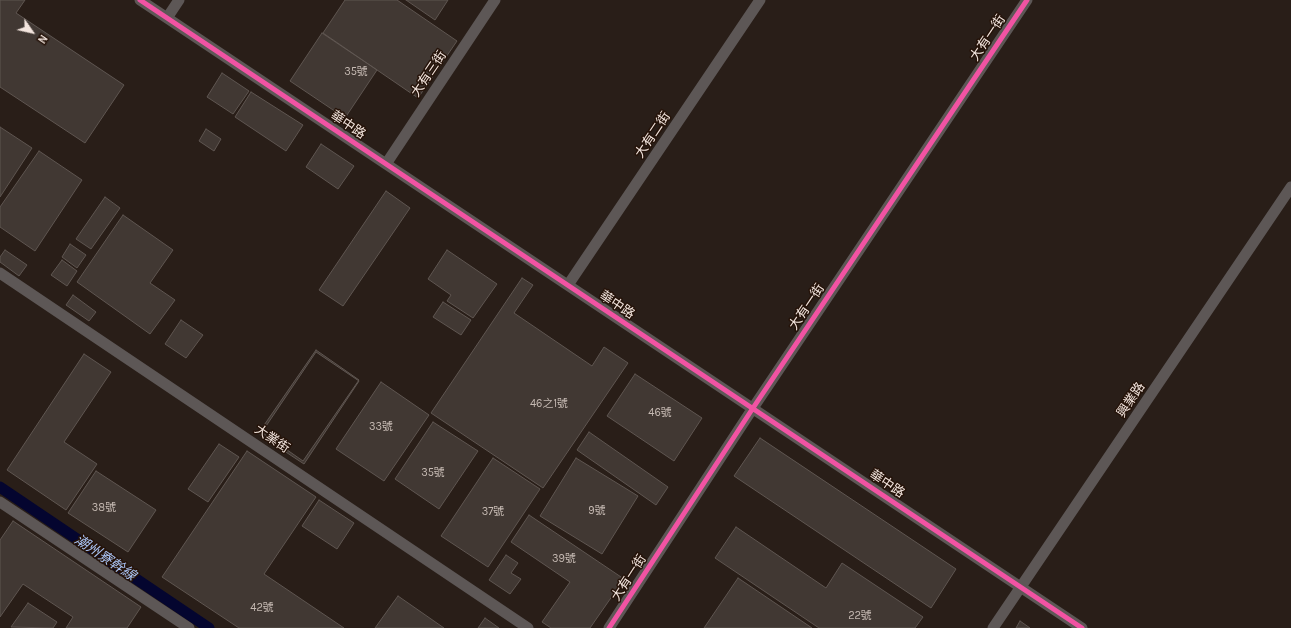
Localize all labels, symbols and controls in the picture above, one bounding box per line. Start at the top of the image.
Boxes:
north arrow [12,12,52,52]
street label: 大有一街 [967,12,1009,64]
text: N [35,32,50,46]
street label: 大有三街 [408,48,450,100]
house number: 35號 [344,65,368,79]
street label: 華中路 [327,108,369,142]
street label: 大有二街 [632,109,674,161]
street label: 大有一街 [786,281,828,333]
street label: 華中路 [596,288,638,322]
street label: 興業路 [1114,379,1148,421]
house number: 46之1號 [530,397,568,411]
house number: 46號 [648,406,672,420]
house number: 33號 [369,420,393,434]
street label: 大業街 [251,422,293,456]
house number: 35號 [421,466,445,480]
street label: 華中路 [866,467,908,501]
house number: 38號 [92,501,116,515]
house number: 9號 [588,504,606,518]
house number: 37號 [482,505,504,519]
water label: 潮州寮幹線 [71,531,139,585]
house number: 39號 [552,552,576,566]
street label: 大有一街 [608,552,650,604]
house number: 42號 [250,601,274,615]
house number: 22號 [848,609,872,623]

